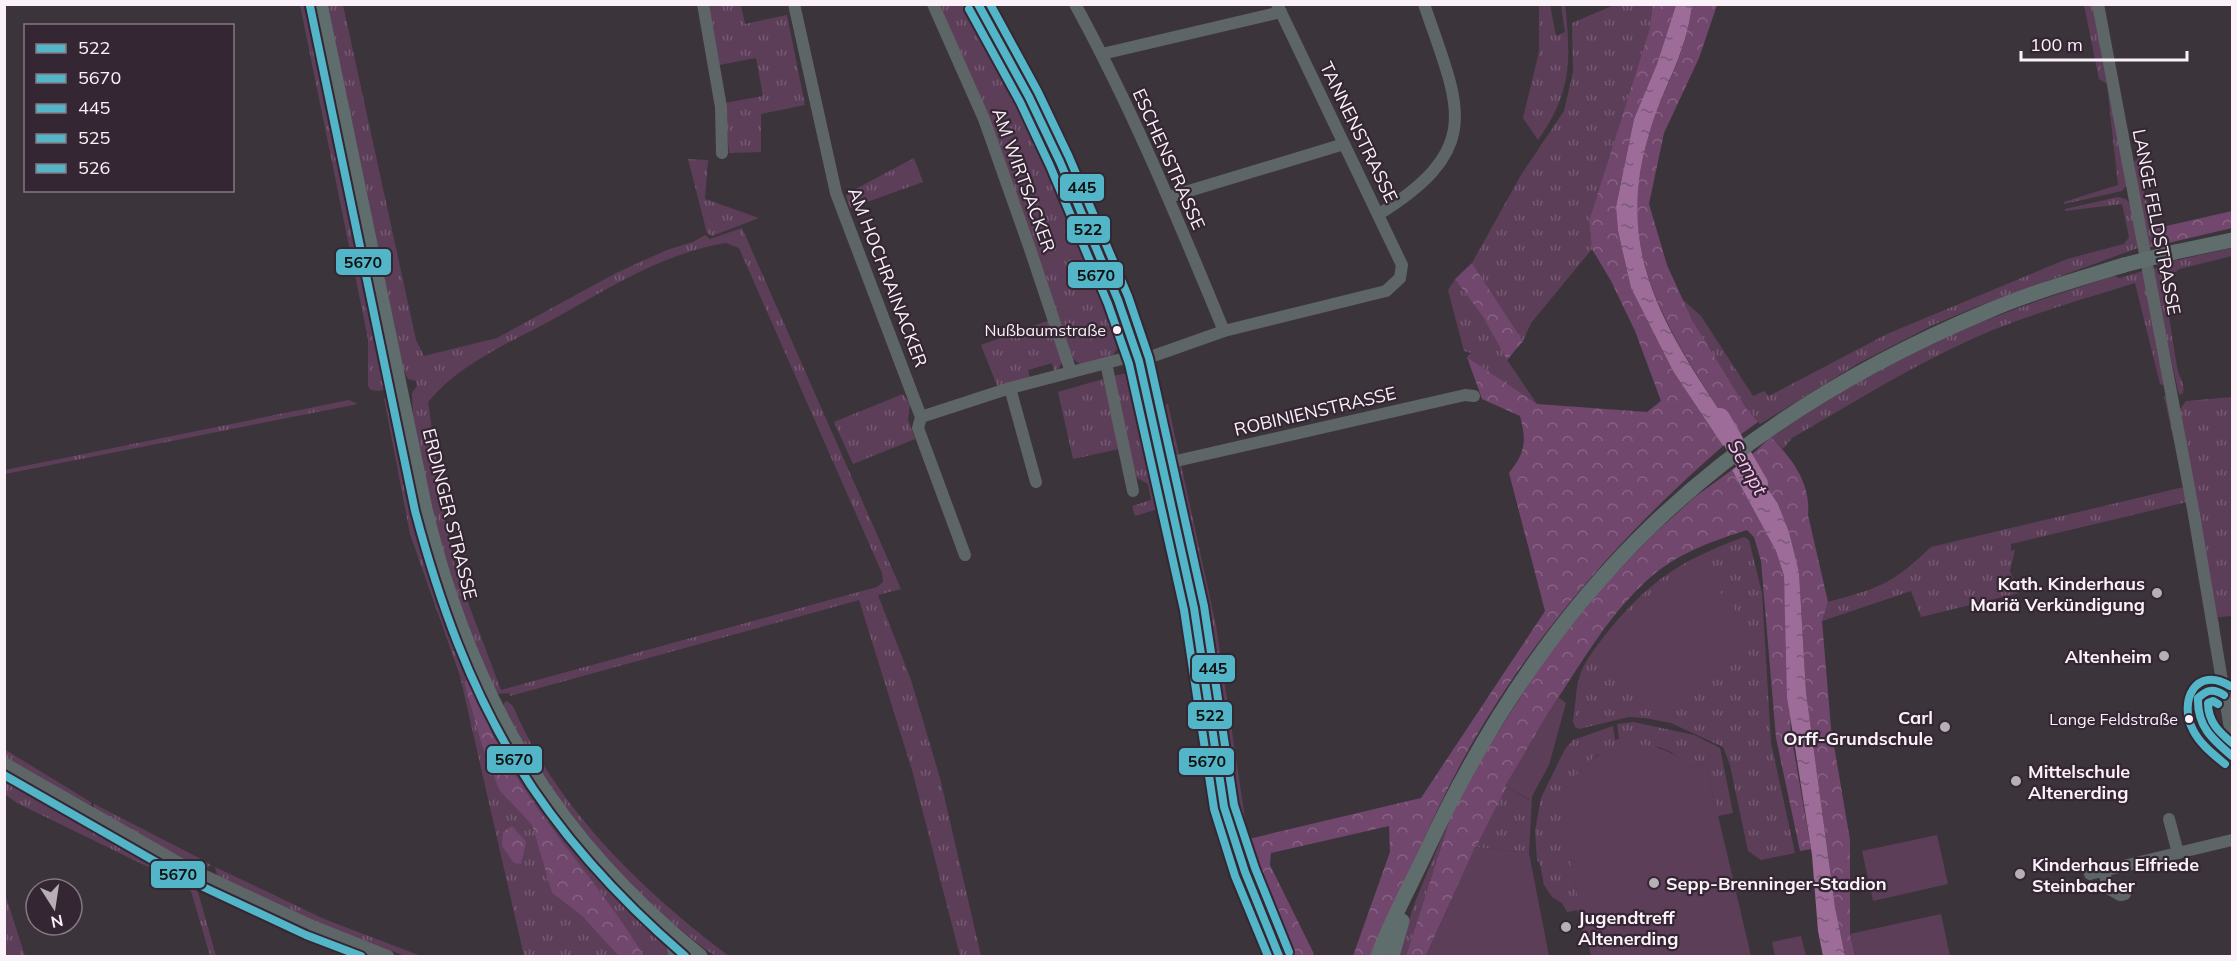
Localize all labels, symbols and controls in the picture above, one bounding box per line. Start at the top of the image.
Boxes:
legend [24,24,234,192]
scale bar [2021,24,2188,62]
text: 100 m [2030,33,2083,56]
text: 522 [78,36,110,59]
street label: TANNENSTRASSE [1315,58,1403,206]
text: 5670 [78,66,121,89]
street label: ESCHENSTRASSE [1128,85,1210,233]
text: 445 [78,96,111,119]
street label: AM WIRTSACKER [987,105,1061,255]
text: 525 [78,126,111,149]
street label: LANGE FELDSTRASSE [2128,127,2186,317]
text: 526 [78,156,110,179]
line badge: 445 [1059,173,1105,202]
text: 445 [1068,177,1097,197]
street label: AM HOCHRAINACKER [843,184,933,370]
line badge: 522 [1066,215,1111,244]
text: 522 [1074,219,1102,239]
line badge: 5670 [335,248,392,276]
text: 5670 [344,252,382,272]
line badge: 5670 [1067,261,1124,289]
text: 5670 [1077,265,1115,285]
place label: Nußbaumstraße [985,320,1106,340]
marker: Nußbaumstraße [1111,324,1123,336]
street label: ROBINIENSTRASSE [1232,381,1398,441]
street label: ERDINGER STRASSE [418,426,482,602]
water label: Sempt [1723,435,1774,500]
place label: Kath. Kinderhaus Mariä Verkündigung [1970,572,2145,616]
marker: Kath. Kinderhaus Mariä Verkündigung [2150,586,2164,600]
place label: Altenheim [2065,645,2152,668]
marker: Altenheim [2157,649,2171,663]
line badge: 445 [1191,654,1236,683]
text: 445 [1199,658,1228,678]
line badge: 522 [1187,701,1233,730]
text: 522 [1196,705,1224,725]
place label: Carl Orff-Grundschule [1783,706,1933,750]
place label: Lange Feldstraße [2049,709,2178,729]
marker: Lange Feldstraße [2183,713,2195,725]
marker: Carl Orff-Grundschule [1938,720,1952,734]
line badge: 5670 [486,745,543,774]
line badge: 5670 [1178,747,1235,776]
text: 5670 [495,749,533,769]
text: 5670 [1188,751,1226,771]
place label: Mittelschule Altenerding [2028,760,2130,804]
marker: Mittelschule Altenerding [2009,774,2023,788]
place label: Kinderhaus Elfriede Steinbacher [2032,853,2199,897]
line badge: 5670 [150,860,206,889]
text: 5670 [159,864,197,884]
marker: Kinderhaus Elfriede Steinbacher [2013,867,2027,881]
place label: Sepp-Brenninger-Stadion [1666,872,1887,895]
marker: Sepp-Brenninger-Stadion [1647,876,1661,890]
north arrow [24,877,84,937]
place label: Jugendtreff Altenerding [1578,906,1678,950]
text: N [49,911,65,933]
marker: Jugendtreff Altenerding [1559,920,1573,934]

